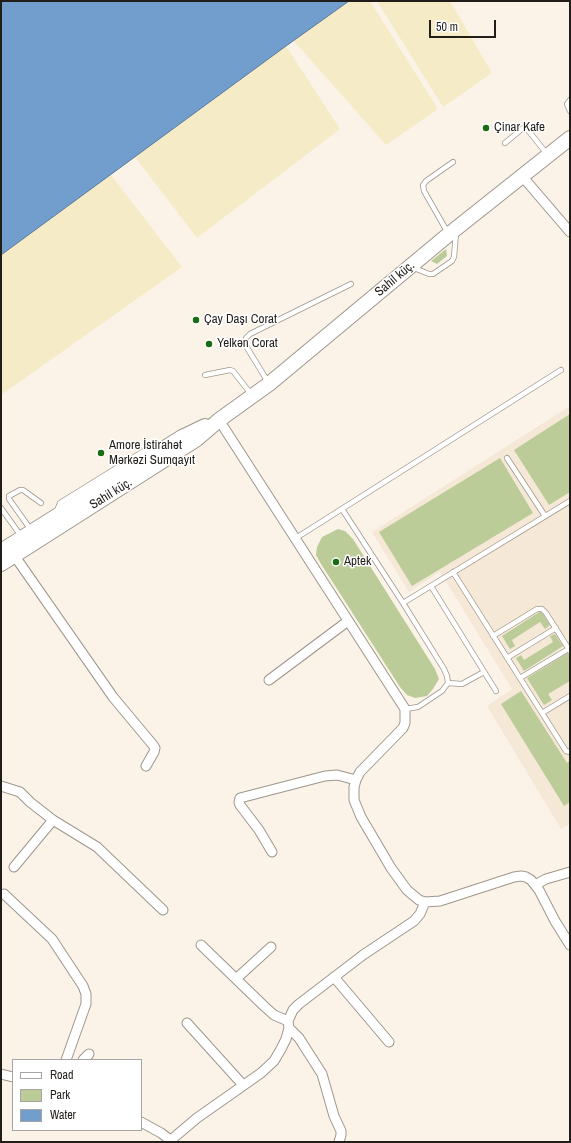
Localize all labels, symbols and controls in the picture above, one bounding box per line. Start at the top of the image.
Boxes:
scale bar [431,12,498,38]
text: 50 m [436,19,458,35]
place label: Çinar Kafe [494,120,545,136]
marker: Çinar Kafe [481,123,491,133]
street label: Sahil küç. [372,258,418,300]
place label: Çay Daşı Corat [204,312,277,328]
marker: Çay Daşı Corat [191,315,201,325]
place label: Yelkən Corat [217,336,278,352]
marker: Yelkən Corat [204,339,214,349]
place label: Amore İstirahət Mərkəzi Sumqayıt [109,438,195,469]
marker: Amore İstirahət Mərkəzi Sumqayıt [96,448,106,458]
street label: Sahil küç. [87,475,135,513]
place label: Aptek [344,554,371,570]
marker: Aptek [331,557,341,567]
legend [12,1059,142,1131]
text: Road [50,1067,74,1083]
text: Park [50,1087,70,1103]
text: Water [50,1107,76,1123]

